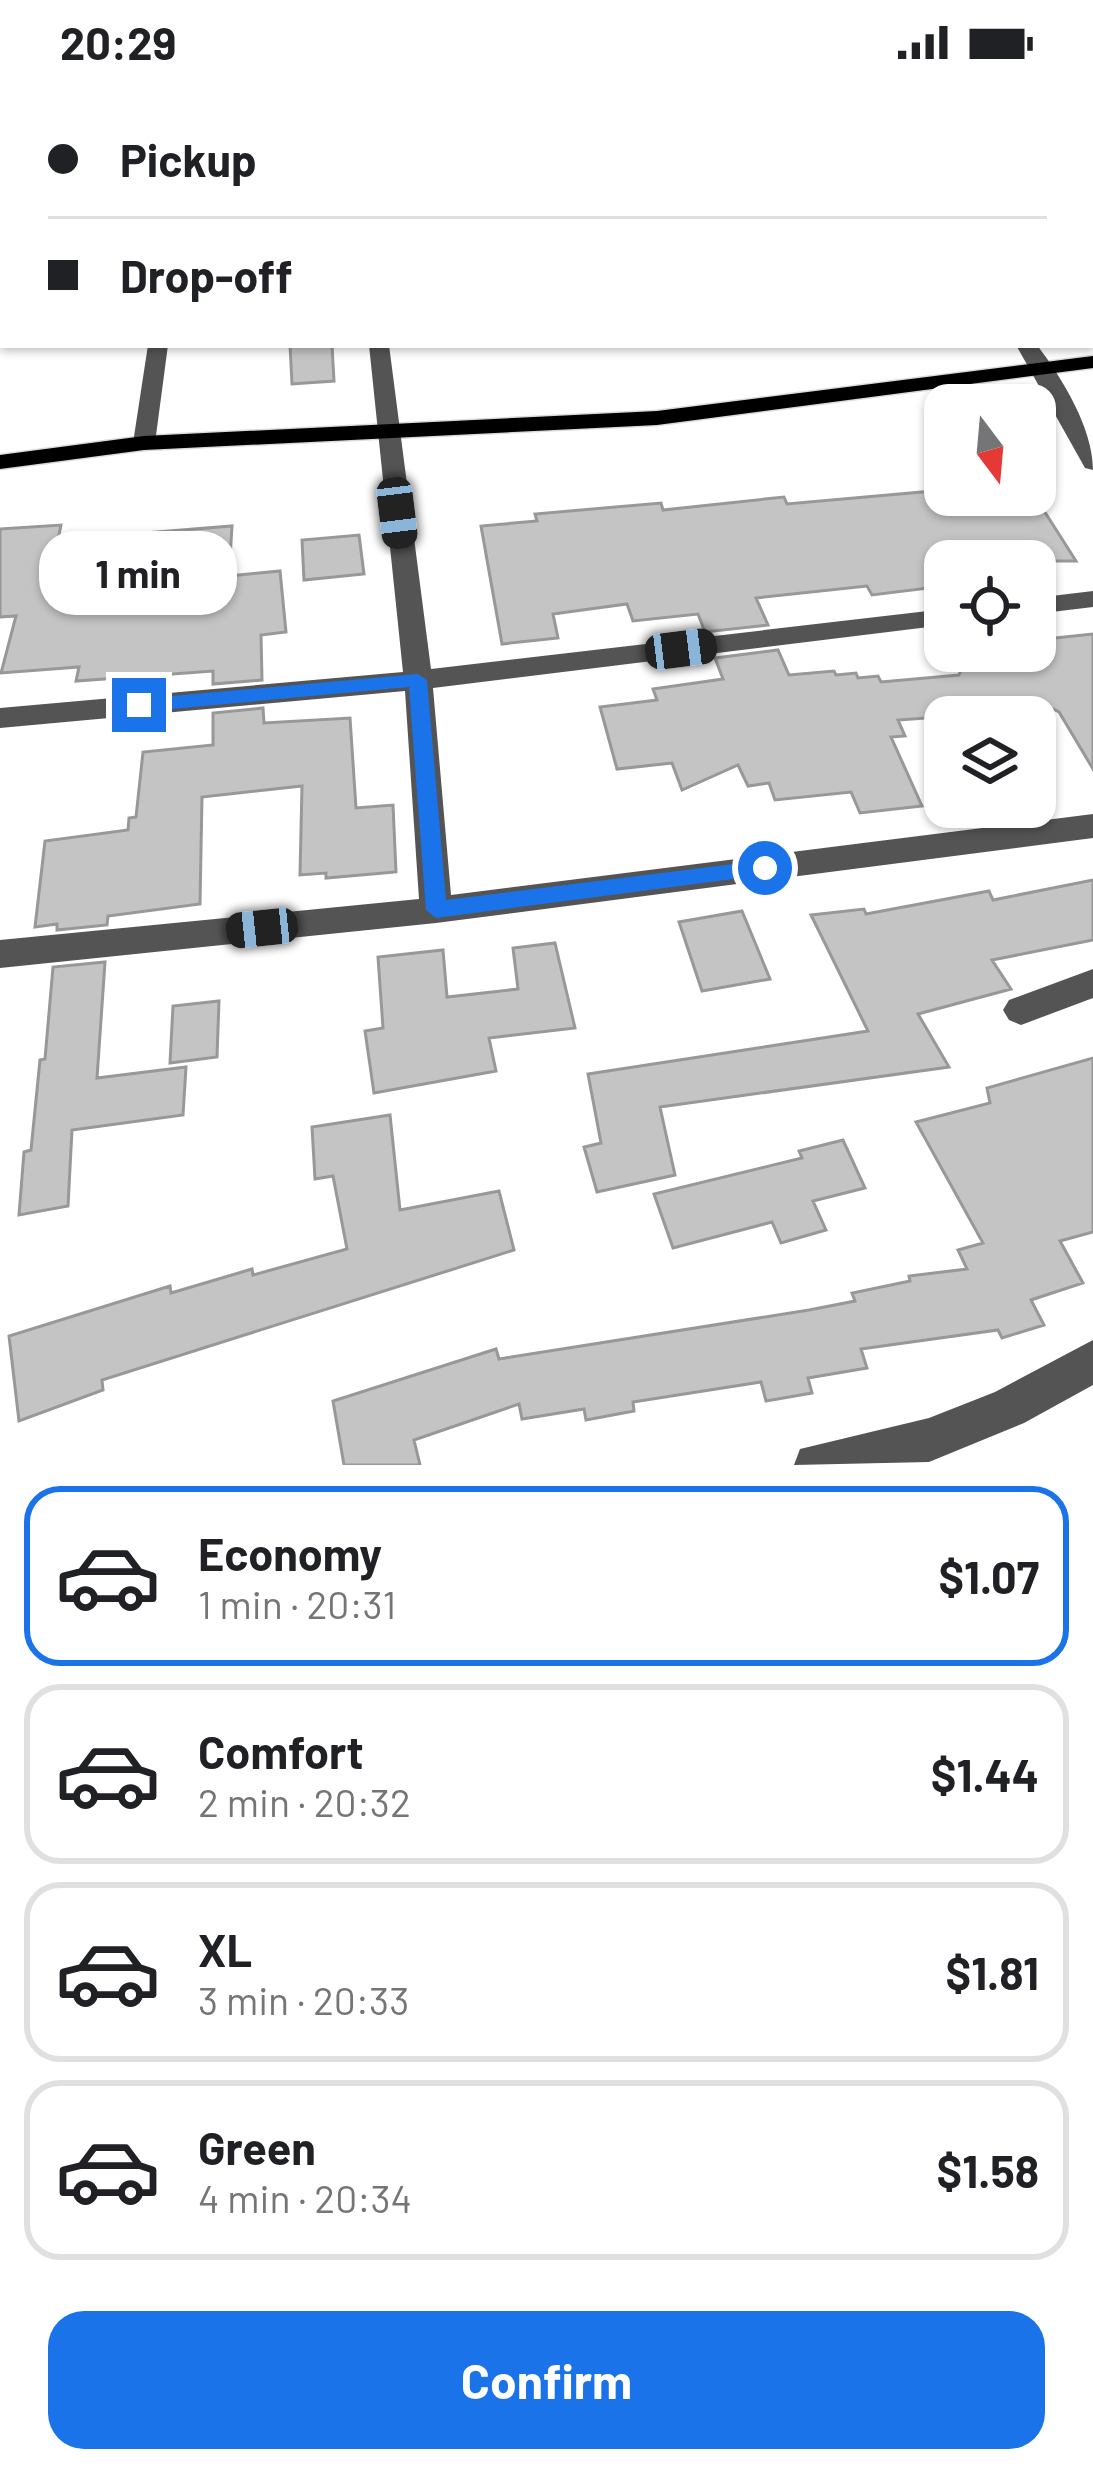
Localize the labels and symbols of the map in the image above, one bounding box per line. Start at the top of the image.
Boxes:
north arrow [924,384,1056,516]
car [375,475,419,551]
callout: 1 min [40,531,238,615]
car [643,627,719,671]
route end [112,678,166,732]
route start [738,841,792,895]
car [224,906,300,950]

